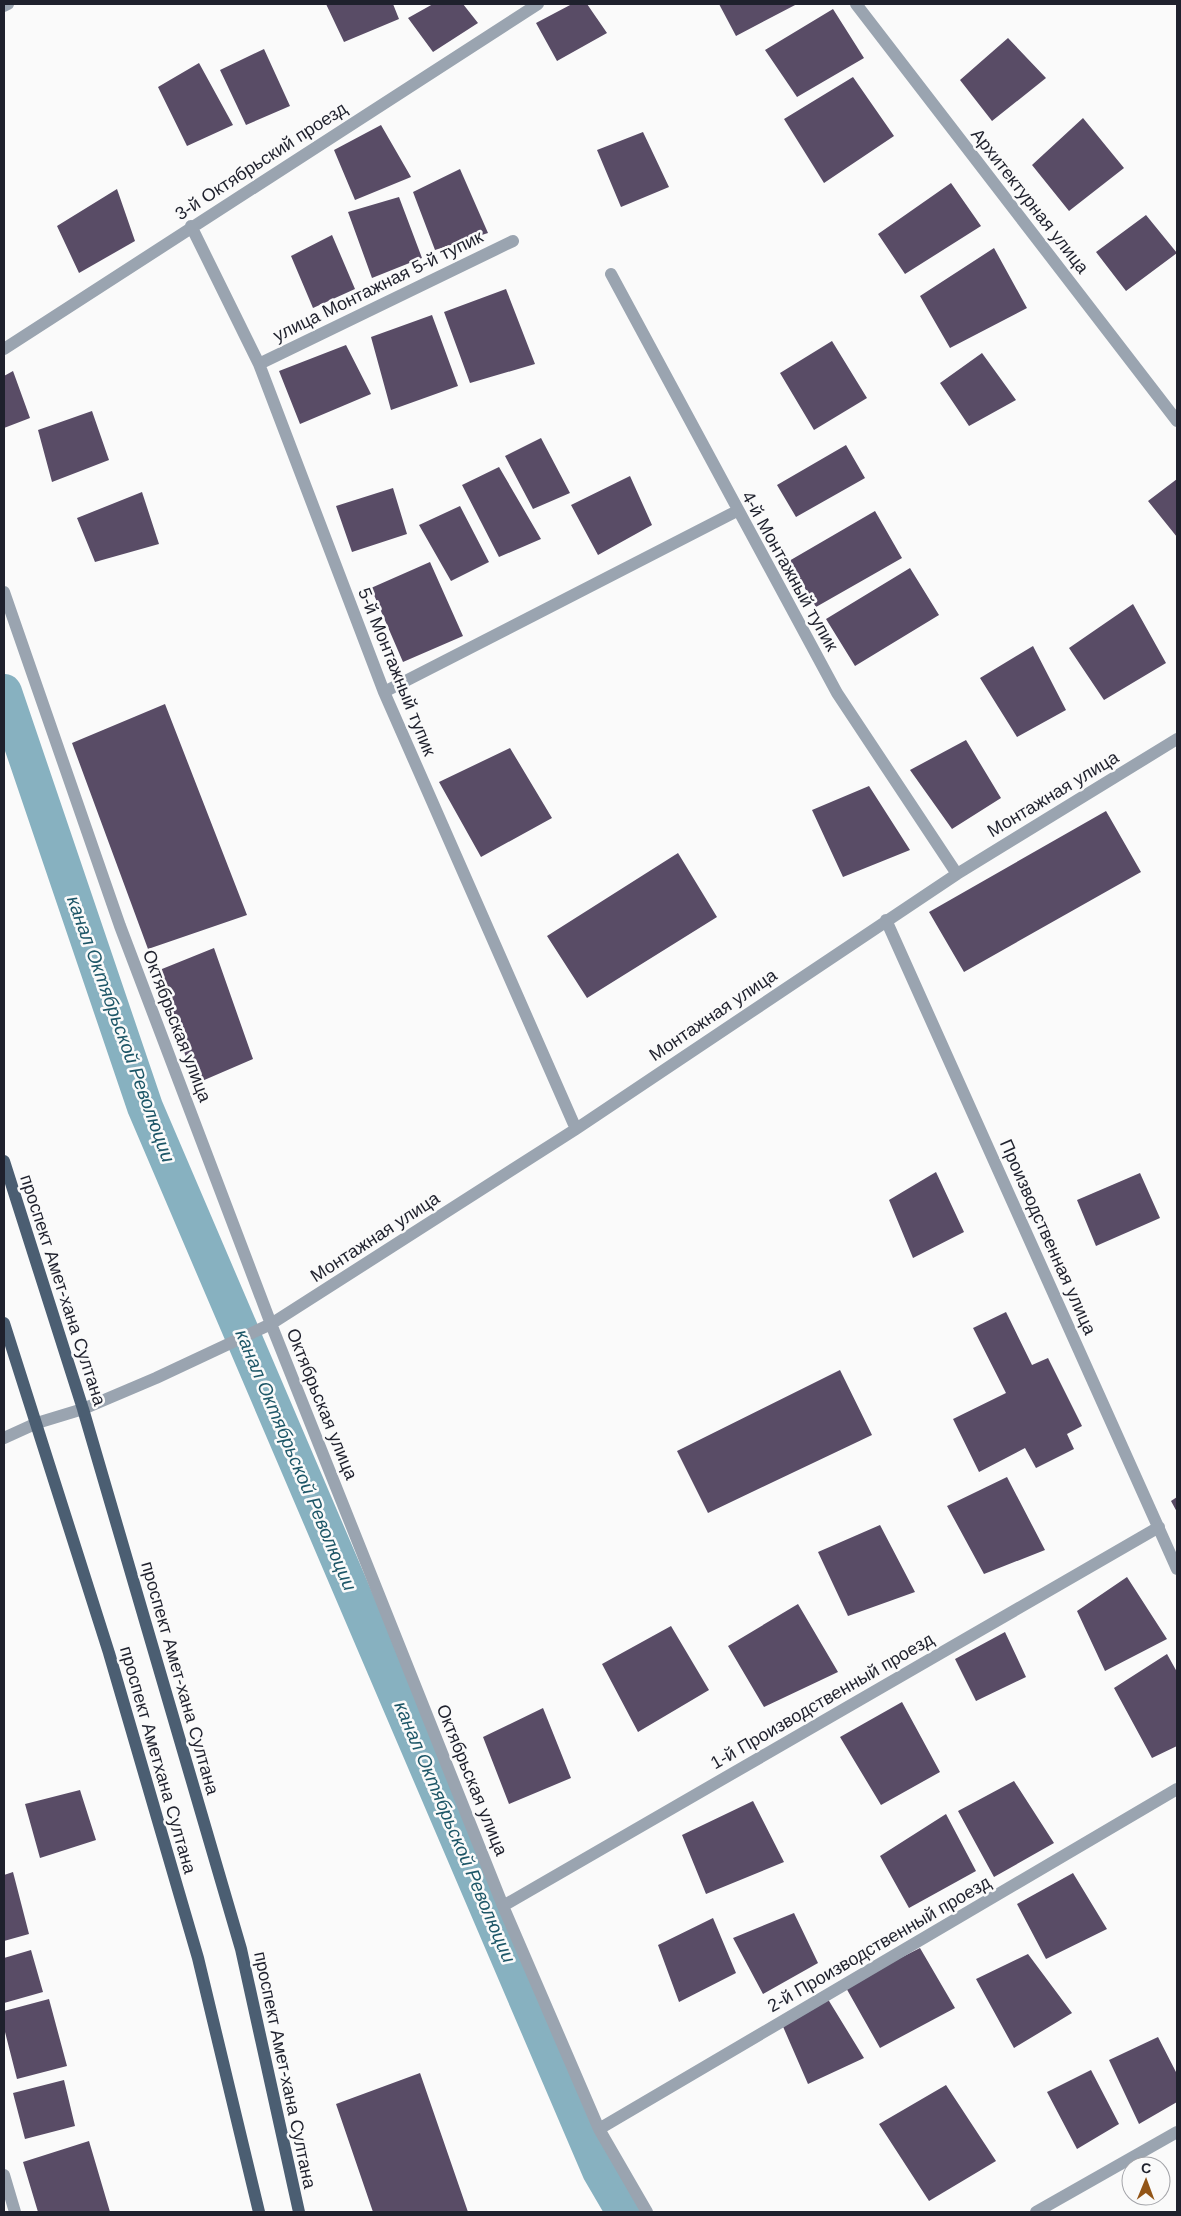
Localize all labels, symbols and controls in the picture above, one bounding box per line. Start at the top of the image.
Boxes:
street label: 3-й Октябрьский проезд [171,98,351,224]
street label: Архитектурная улица [967,125,1093,278]
street label: улица Монтажная 5-й тупик [270,226,486,346]
street label: 4-й Монтажный тупик [738,488,842,654]
street label: 5-й Монтажный тупик [354,585,440,759]
street label: Монтажная улица [984,746,1123,841]
water label: канал Октябрьской Революции [63,893,179,1165]
street label: Октябрьская улица [139,947,216,1106]
street label: Монтажная улица [645,964,781,1065]
street label: Производственная улица [996,1136,1101,1339]
street label: проспект Амет-хана Султана [16,1172,110,1409]
street label: Монтажная улица [307,1187,444,1286]
street label: Октябрьская улица [283,1325,362,1483]
water label: канал Октябрьской Революции [231,1326,361,1594]
street label: проспект Амет-хана Султана [137,1559,223,1798]
street label: 1-й Производственный проезд [707,1629,937,1773]
street label: проспект Аметхана Султана [116,1644,200,1877]
water label: канал Октябрьской Революции [390,1698,520,1966]
street label: Октябрьская улица [433,1701,512,1859]
street label: 2-й Производственный проезд [764,1872,994,2016]
street label: проспект Амет-хана Султана [250,1950,320,2191]
north arrow [1121,2156,1171,2206]
text: С [1141,2160,1151,2176]

